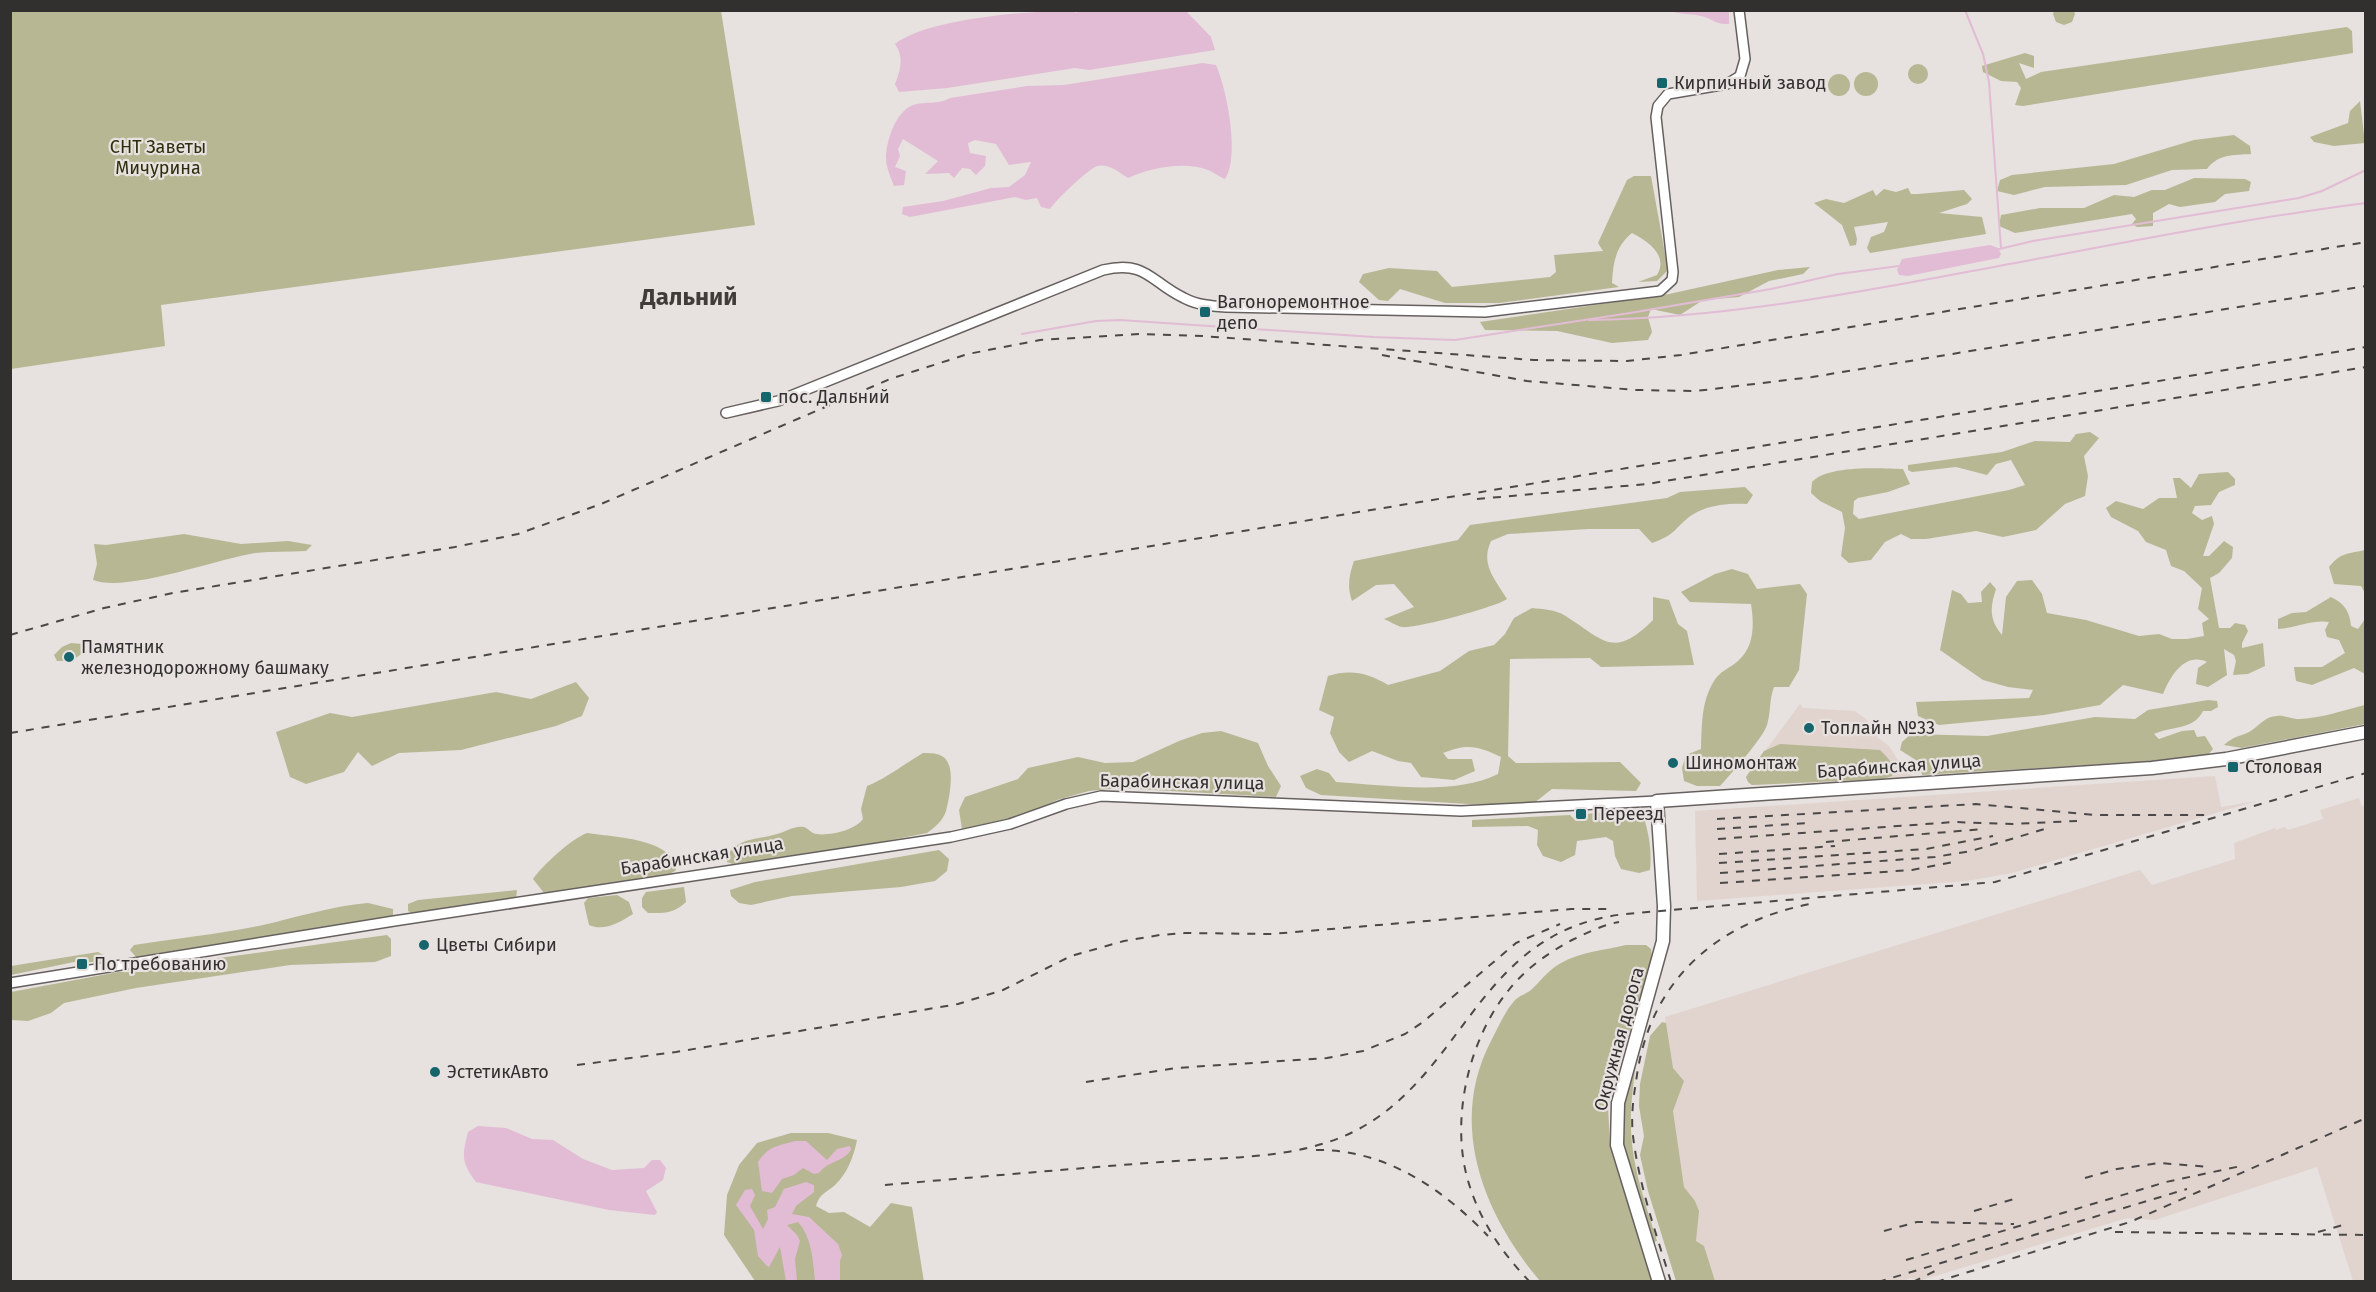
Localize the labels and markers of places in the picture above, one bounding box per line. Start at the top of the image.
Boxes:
place label: Кирпичный завод [1674,72,1826,94]
marker: Кирпичный завод [1655,76,1669,90]
place label: Вагоноремонтное депо [1217,291,1370,334]
marker: Вагоноремонтное депо [1198,305,1212,319]
place label: пос. Дальний [778,386,890,408]
marker: пос. Дальний [759,390,773,404]
place label: Памятник железнодорожному башмаку [81,636,329,679]
marker: Памятник железнодорожному башмаку [62,650,76,664]
place label: Топлайн №33 [1821,717,1935,739]
marker: Топлайн №33 [1802,721,1816,735]
place label: Шиномонтаж [1685,752,1797,774]
marker: Шиномонтаж [1666,756,1680,770]
place label: Столовая [2245,756,2323,778]
marker: Столовая [2226,760,2240,774]
place label: Переезд [1593,803,1664,825]
marker: Переезд [1574,807,1588,821]
place label: Цветы Сибири [436,934,557,956]
marker: Цветы Сибири [417,938,431,952]
place label: По требованию [94,953,226,975]
marker: По требованию [75,957,89,971]
place label: ЭстетикАвто [447,1061,549,1083]
marker: ЭстетикАвто [428,1065,442,1079]

